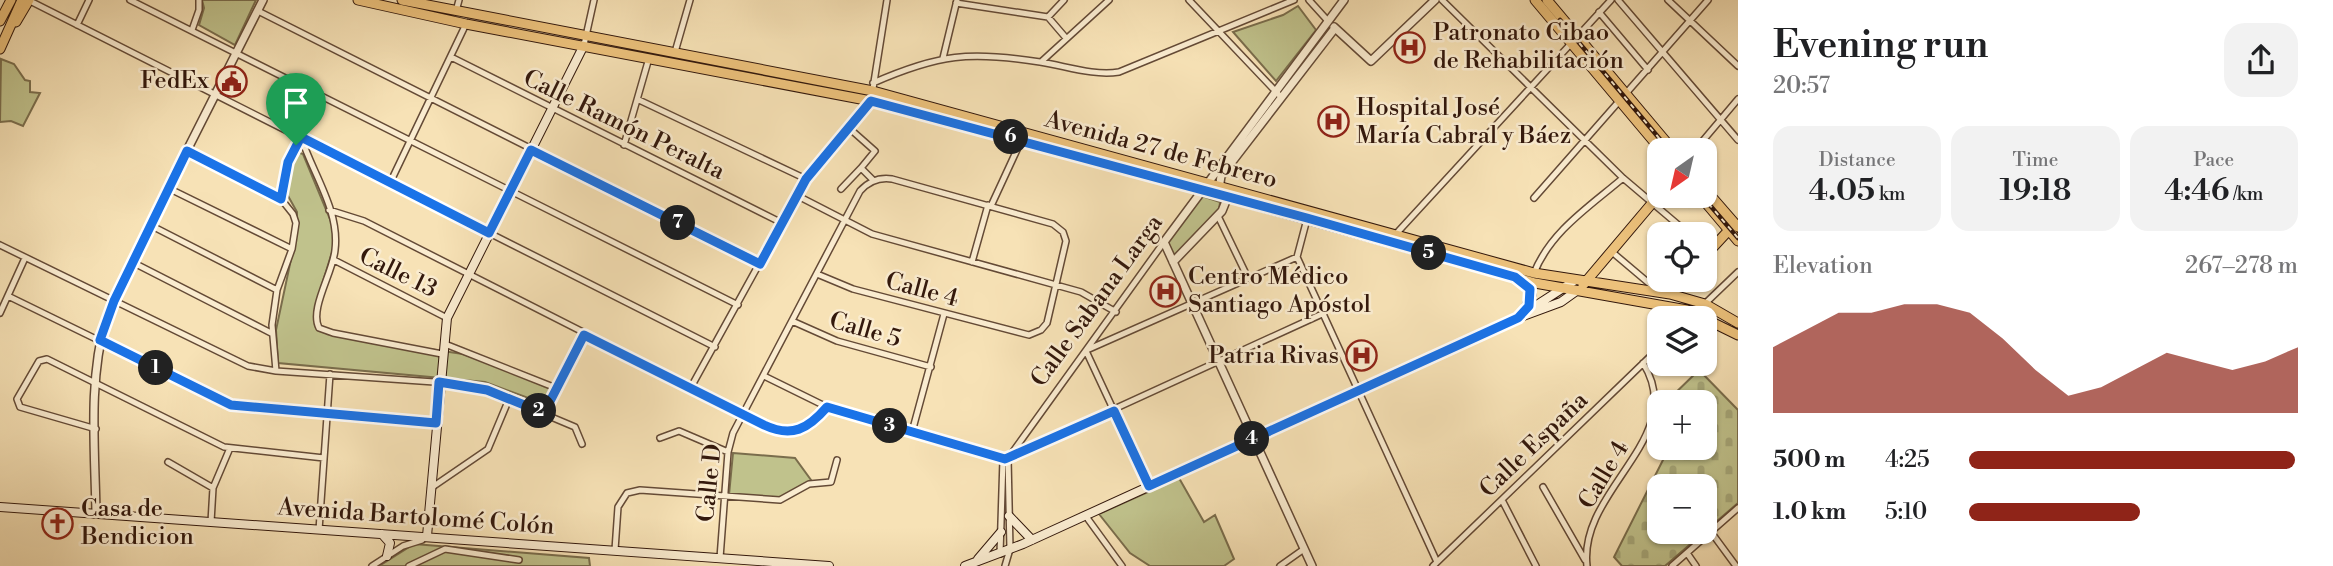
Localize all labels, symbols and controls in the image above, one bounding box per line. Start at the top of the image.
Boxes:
place label: Patronato Cibao de Rehabilitación [1433,18,1624,76]
text: Evening run [1773,22,1988,69]
button: share [2224,23,2298,97]
hospital icon: Patronato Cibao de Rehabilitación [1393,30,1427,64]
street label: Calle Ramón Peralta [518,63,730,187]
public building icon: FedEx [215,64,249,98]
place label: FedEx [140,66,210,96]
text: 20:57 [1773,72,1830,100]
pin [266,73,326,145]
icon: arrive [277,84,315,122]
place label: Hospital José María Cabral y Báez [1356,93,1571,151]
street label: Avenida 27 de Febrero [1041,104,1280,195]
hospital icon: Hospital José María Cabral y Báez [1316,105,1350,139]
pin: 6 [993,120,1028,154]
text: 6 [1005,124,1016,148]
north arrow [1647,138,1717,208]
map controls [1647,138,1717,544]
text: Distance [1819,148,1896,172]
text: Time [2013,148,2058,172]
text: Pace [2193,148,2234,172]
text: 4.05 [1809,172,1875,210]
text: 19:18 [2000,172,2071,210]
text: 4:46 [2164,172,2229,210]
text: km [1875,182,1906,206]
text: /km [2229,182,2263,206]
pin: 7 [660,206,696,241]
street label: Calle Sabana Larga [1024,208,1170,393]
text: 7 [672,210,683,234]
button: locate [1647,222,1717,292]
pin: 5 [1412,236,1446,270]
text: 5 [1423,240,1434,264]
street label: Calle 13 [354,241,442,305]
text: Elevation [1773,252,1873,280]
text: 267–278 m [2185,252,2298,280]
place label: Centro Médico Santiago Apóstol [1188,262,1371,320]
street label: Calle 4 [882,266,962,314]
hospital icon: Centro Médico Santiago Apóstol [1148,274,1182,308]
street label: Calle 5 [826,306,904,354]
button: layers [1647,306,1717,376]
hospital icon: Patria Rivas [1345,339,1379,373]
place label: Patria Rivas [1208,341,1339,371]
pin: 1 [138,350,174,386]
text: 1 [151,355,160,379]
street label: Calle España [1473,385,1595,504]
button: + [1647,390,1717,460]
pin: 2 [522,394,556,428]
text: 2 [533,398,544,422]
pin: 3 [872,408,908,444]
text: 3 [884,413,895,437]
pin: 4 [1234,422,1270,457]
text: 4 [1245,426,1258,450]
street label: Calle 4 [1572,435,1636,515]
street label: Calle D [691,442,729,524]
text: 500 m [1773,446,1845,474]
text: 4:25 [1885,446,1930,474]
button: − [1647,474,1717,544]
street label: Avenida Bartolomé Colón [276,492,555,542]
place label: Casa de Bendicion [80,494,194,552]
text: 1.0 km [1773,498,1846,526]
text: 5:10 [1885,498,1927,526]
church icon: Casa de Bendicion [41,506,75,540]

